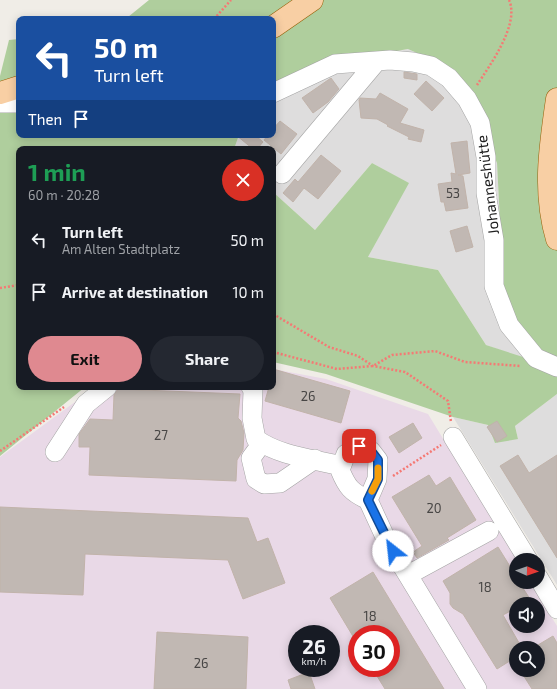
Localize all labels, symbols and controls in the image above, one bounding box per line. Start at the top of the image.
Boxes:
text: 50 m [94,30,158,64]
icon: left [28,32,80,84]
text: Turn left [94,64,164,86]
icon: arrive [70,108,92,130]
text: Then [28,110,62,128]
street label: Johanneshütte [472,134,502,236]
text: 1 min [28,157,86,186]
button: close [222,159,264,201]
house number: 53 [446,185,460,201]
text: 60 m · 20:28 [28,187,100,203]
text: Turn left [62,223,123,241]
icon: left [28,229,50,251]
text: 50 m [230,231,264,249]
text: Am Alten Stadtplatz [62,241,180,257]
icon: arrive [28,281,50,303]
text: Arrive at destination [62,283,208,301]
text: 10 m [232,283,264,301]
button: Exit [28,336,142,382]
button: Share [150,336,264,382]
house number: 26 [301,388,315,404]
house number: 27 [154,427,168,443]
pin [342,429,376,463]
icon: arrive [348,435,370,457]
house number: 20 [426,500,442,516]
position arrow [372,530,414,572]
north arrow [509,553,545,589]
map controls [509,553,545,677]
house number: 18 [478,579,492,595]
button: sound [509,597,545,633]
house number: 18 [363,608,377,624]
speed limit sign: 30 [348,625,400,677]
text: 26 [302,634,326,658]
button: search [509,641,545,677]
house number: 26 [194,655,208,671]
text: km/h [302,655,326,667]

